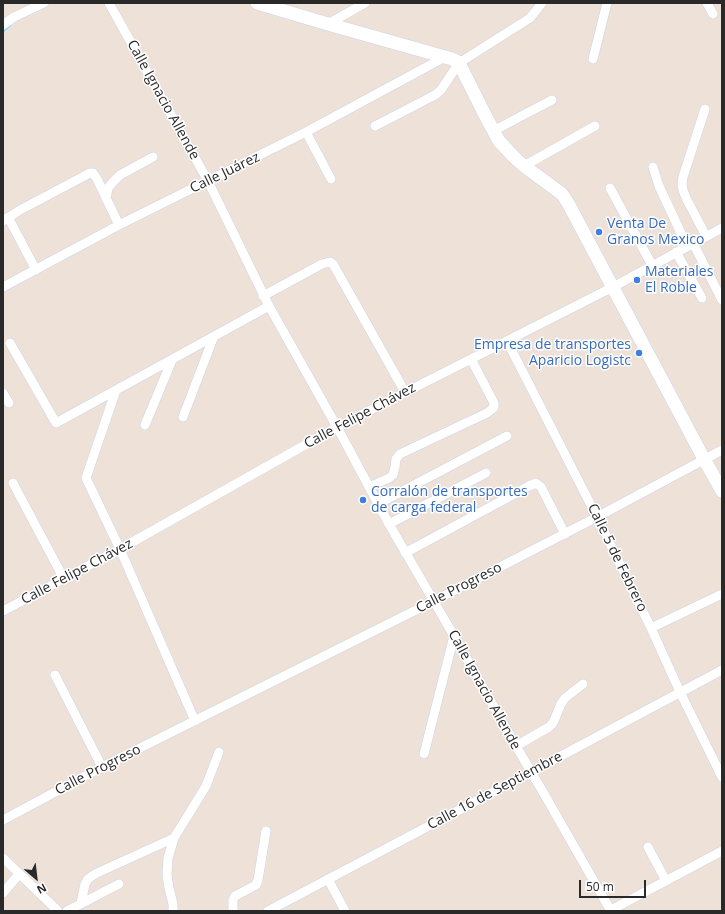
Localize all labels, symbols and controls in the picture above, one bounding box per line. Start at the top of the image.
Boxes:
street label: Calle Ignacio Allende [123,37,203,163]
street label: Calle Juárez [187,149,263,197]
place label: Venta De Granos Mexico [607,216,704,248]
marker: Venta De Granos Mexico [594,227,604,237]
place label: Materiales El Roble [645,264,713,296]
marker: Materiales El Roble [632,275,642,285]
place label: Empresa de transportes Aparicio Logistc [474,337,631,370]
marker: Empresa de transportes Aparicio Logistc [634,348,644,358]
street label: Calle Felipe Chávez [301,379,419,453]
place label: Corralón de transportes de carga federal [371,484,528,516]
marker: Corralón de transportes de carga federal [358,495,368,505]
street label: Calle 5 de Febrero [584,501,650,615]
street label: Calle Felipe Chávez [18,535,136,609]
street label: Calle Progreso [413,559,505,617]
street label: Calle Ignacio Allende [444,627,524,753]
street label: Calle Progreso [52,741,144,799]
street label: Calle 16 de Septiembre [425,748,565,834]
north arrow [16,858,56,898]
scale bar [581,872,648,898]
text: 50 m [586,878,614,895]
text: N [34,880,49,898]

